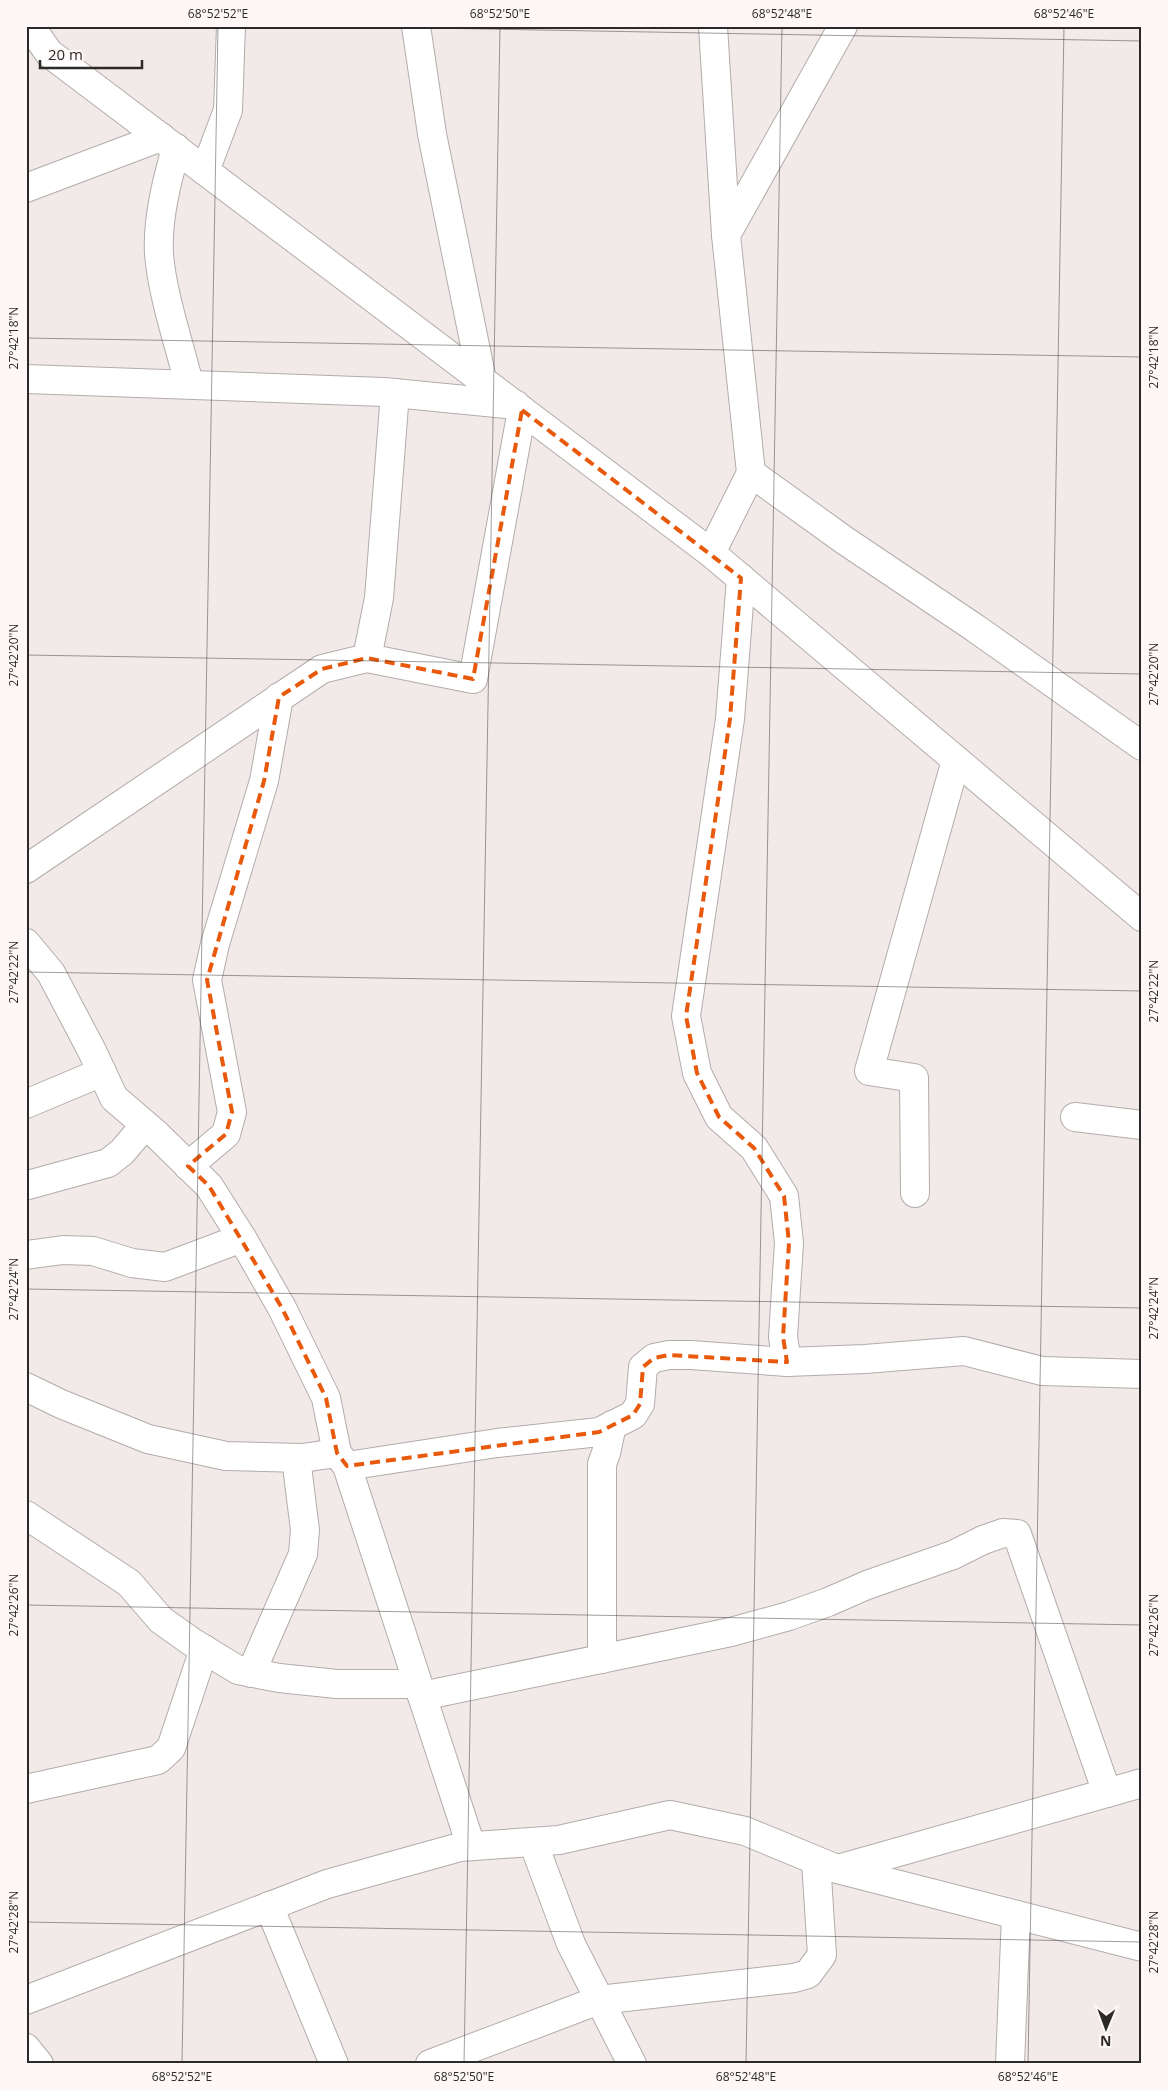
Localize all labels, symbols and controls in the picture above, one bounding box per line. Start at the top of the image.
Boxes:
text: 68°52'52"E [188,5,248,22]
text: 68°52'50"E [470,5,530,22]
text: 68°52'48"E [752,5,812,22]
text: 68°52'46"E [1034,5,1094,22]
scale bar [40,38,142,70]
text: 20 m [48,44,83,64]
text: 27°42'18"N [5,307,22,369]
text: 27°42'18"N [1145,326,1162,388]
text: 27°42'20"N [5,624,22,686]
text: 27°42'20"N [1145,643,1162,705]
text: 27°42'22"N [5,941,22,1003]
text: 27°42'22"N [1145,960,1162,1022]
text: 27°42'24"N [5,1258,22,1320]
text: 27°42'24"N [1145,1277,1162,1339]
text: 27°42'26"N [5,1574,22,1636]
text: 27°42'26"N [1145,1594,1162,1656]
text: 27°42'28"N [5,1891,22,1953]
text: 27°42'28"N [1145,1911,1162,1973]
north arrow [1080,2002,1130,2052]
text: N [1100,2032,1112,2051]
text: 68°52'52"E [152,2068,212,2085]
text: 68°52'50"E [434,2068,494,2085]
text: 68°52'48"E [716,2068,776,2085]
text: 68°52'46"E [998,2068,1058,2085]

